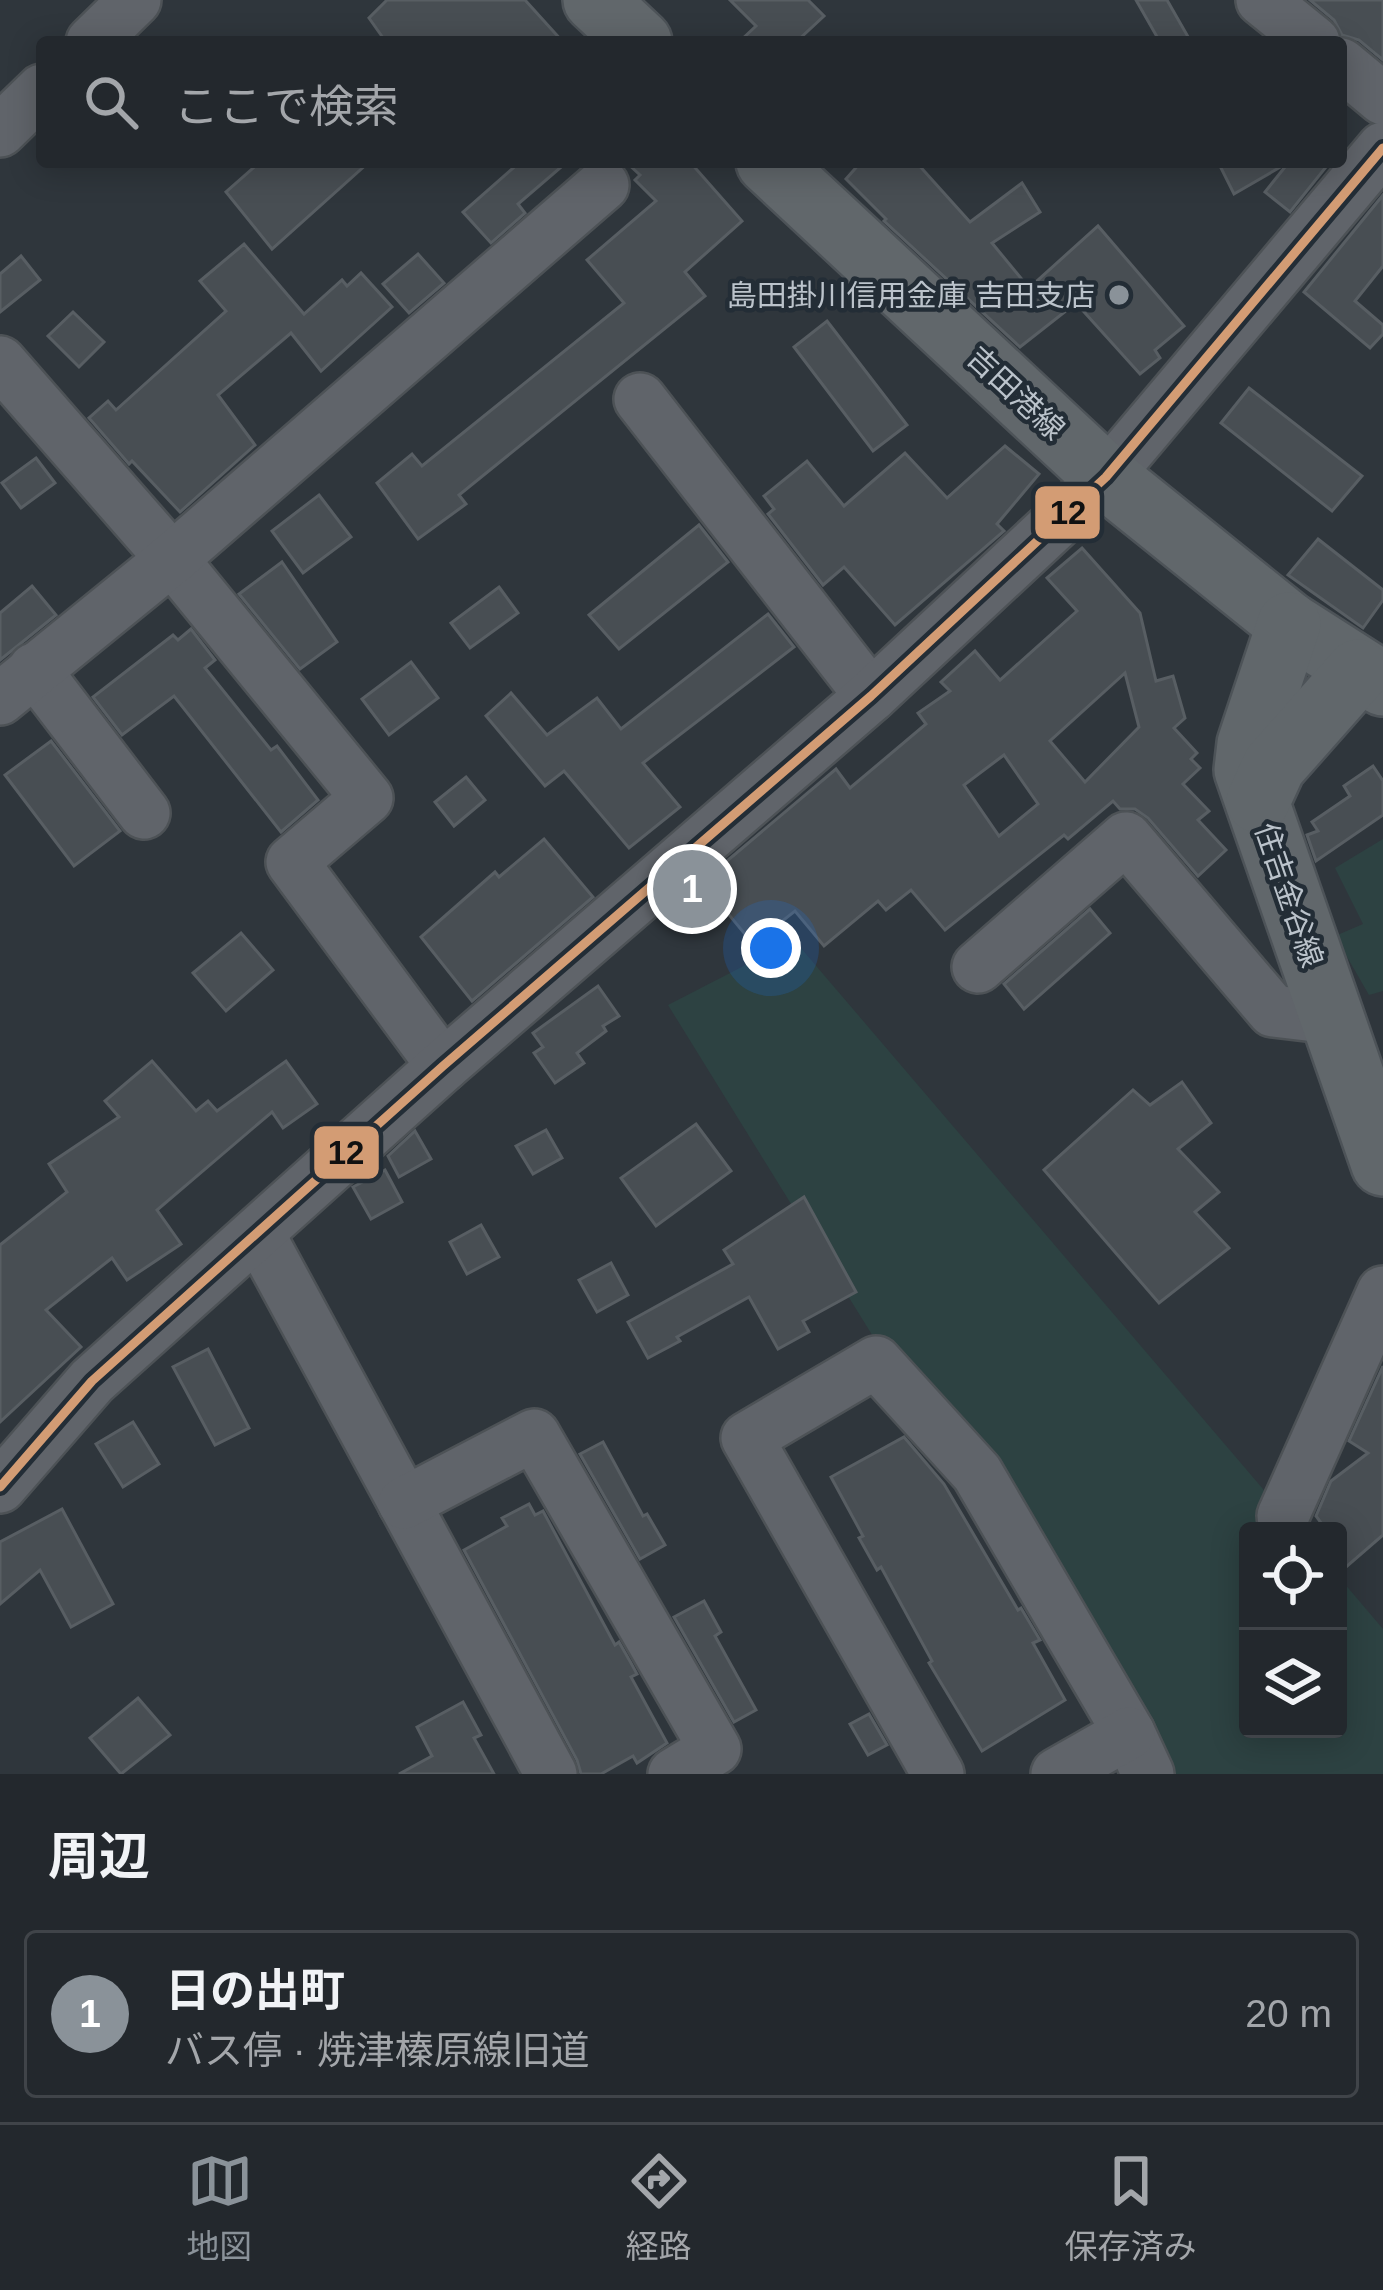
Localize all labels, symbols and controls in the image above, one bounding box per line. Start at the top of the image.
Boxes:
search box [36,36,1347,168]
icon: search [78,69,144,135]
text: ここで検索 [174,81,399,132]
place label: 島田掛川信用金庫 吉田支店 [727,279,1095,312]
marker: 島田掛川信用金庫 吉田支店 [1106,282,1132,308]
street label: 吉田港線 [961,340,1071,446]
line badge: 12 [1033,484,1102,541]
text: 12 [1050,494,1086,531]
street label: 住吉金谷線 [1249,819,1329,971]
pin: 1 [653,844,731,934]
your location [741,918,801,978]
line badge: 12 [312,1124,381,1181]
text: 12 [328,1134,364,1171]
map controls [1239,1522,1347,1738]
button: locate [1239,1522,1347,1630]
button: layers [1239,1630,1347,1738]
text: 周辺 [48,1828,150,1885]
text: 日の出町 [165,1965,345,2016]
text: 1 [79,1992,101,2035]
text: 20 m [1245,1992,1332,2035]
text: バス停 · 焼津榛原線旧道 [165,2029,590,2072]
tab: 地図 [187,2148,253,2268]
tab: 経路 [626,2148,692,2268]
tab: 保存済み [1065,2148,1197,2268]

